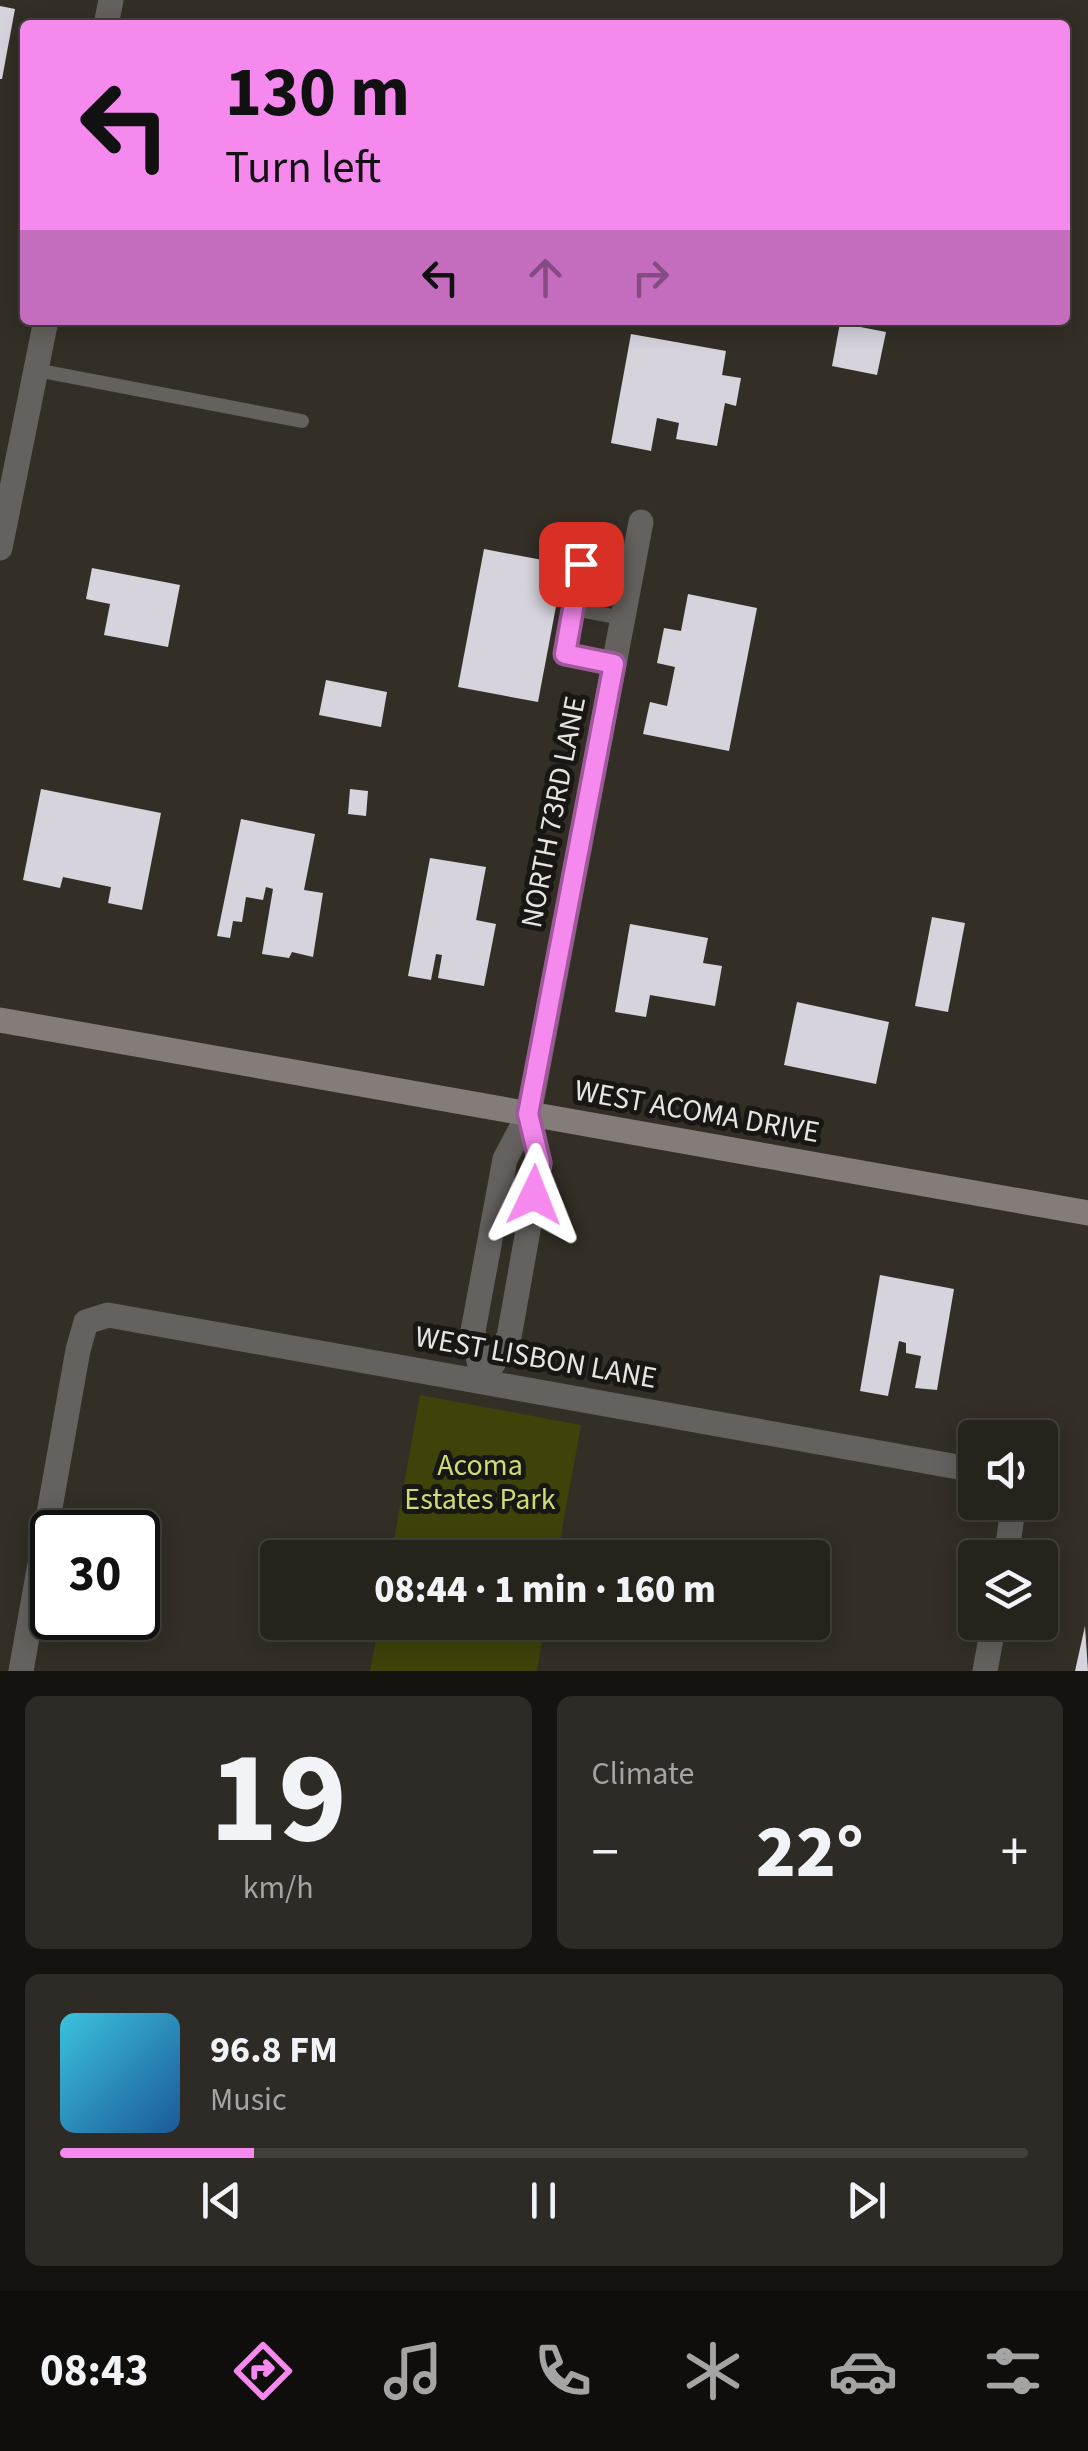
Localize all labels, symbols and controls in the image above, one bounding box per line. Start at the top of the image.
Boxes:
text: 130 m [225,43,410,143]
icon: left [60,60,190,190]
text: Turn left [225,136,381,200]
icon: left [413,250,468,305]
icon: ahead [518,250,573,305]
icon: right [623,250,678,305]
pin [539,522,624,607]
icon: arrive [554,537,609,592]
street label: NORTH 73RD LANE [510,693,597,932]
street label: WEST ACOMA DRIVE [571,1069,823,1154]
position arrow [482,1143,586,1247]
street label: WEST LISBON LANE [412,1315,660,1400]
map controls [958,1420,1058,1640]
button: sound [958,1420,1058,1520]
park label: Acoma Estates Park [404,1444,556,1521]
speed limit sign: 30 [30,1510,160,1640]
button: layers [958,1540,1058,1640]
text: 08:44 · 1 min · 160 m [374,1563,716,1617]
text: 19 [210,1707,347,1892]
text: Climate [592,1751,694,1797]
text: 22° [756,1799,864,1906]
text: − [592,1814,619,1892]
text: + [1001,1814,1028,1892]
text: km/h [243,1865,314,1911]
text: 96.8 FM [210,2023,338,2077]
text: Music [210,2077,287,2123]
icon: previous [194,2173,249,2228]
icon: pause [516,2173,571,2228]
icon: next [839,2173,894,2228]
icon: directions [228,2336,298,2406]
icon: music [378,2336,448,2406]
icon: phone [528,2336,598,2406]
icon: climate [678,2336,748,2406]
icon: car [828,2336,898,2406]
icon: filters [978,2336,1048,2406]
text: 08:43 [40,2339,149,2403]

